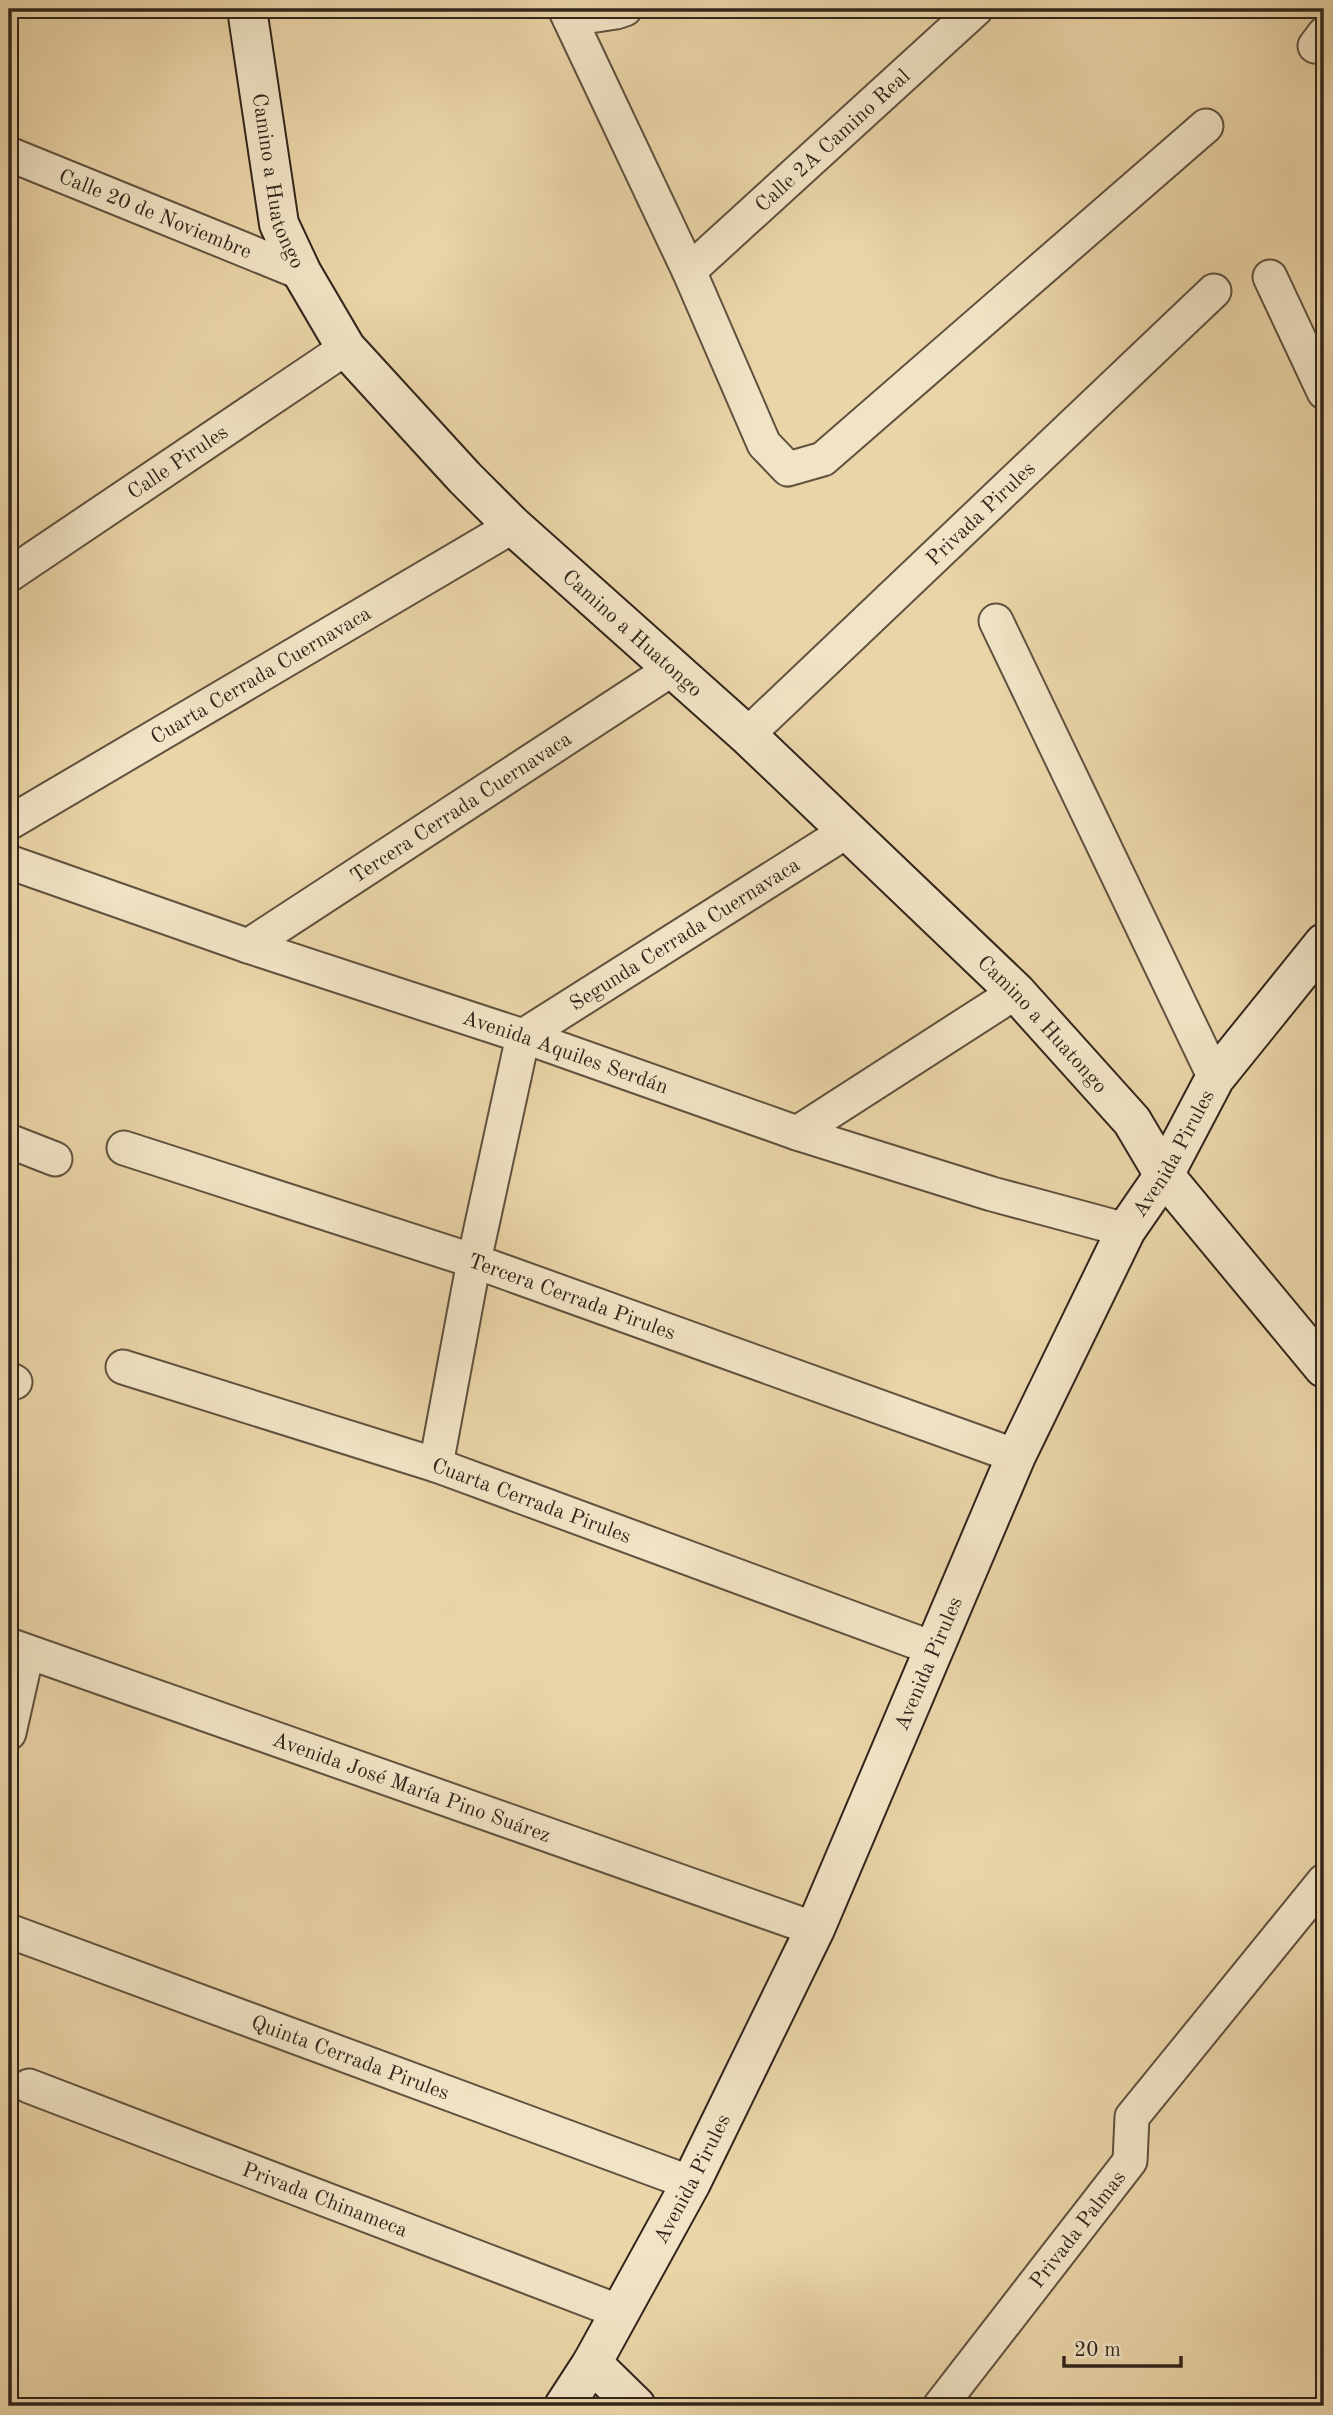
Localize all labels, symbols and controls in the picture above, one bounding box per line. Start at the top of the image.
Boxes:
street label: Calle 2A Camino Real [752,66,915,217]
street label: Camino a Huatongo [248,92,307,272]
street label: Calle 20 de Noviembre [55,166,254,263]
street label: Calle Pirules [124,422,232,504]
street label: Privada Pirules [923,458,1040,570]
street label: Camino a Huatongo [558,566,706,702]
street label: Cuarta Cerrada Cuernavaca [148,603,375,749]
street label: Tercera Cerrada Cuernavaca [347,729,576,888]
street label: Segunda Cerrada Cuernavaca [567,855,804,1016]
street label: Camino a Huatongo [973,952,1111,1098]
street label: Avenida Aquiles Serdán [459,1008,671,1099]
street label: Avenida Pirules [1129,1087,1219,1221]
street label: Tercera Cerrada Pirules [465,1251,678,1345]
street label: Cuarta Cerrada Pirules [429,1455,634,1548]
street label: Avenida Pirules [892,1594,967,1734]
street label: Avenida José María Pino Suárez [269,1730,553,1847]
street label: Quinta Cerrada Pirules [248,2012,452,2105]
street label: Avenida Pirules [651,2111,735,2248]
street label: Privada Chinameca [239,2159,410,2242]
street label: Privada Palmas [1027,2167,1130,2293]
scale bar [1064,2324,1181,2368]
text: 20 m [1074,2340,1121,2361]

